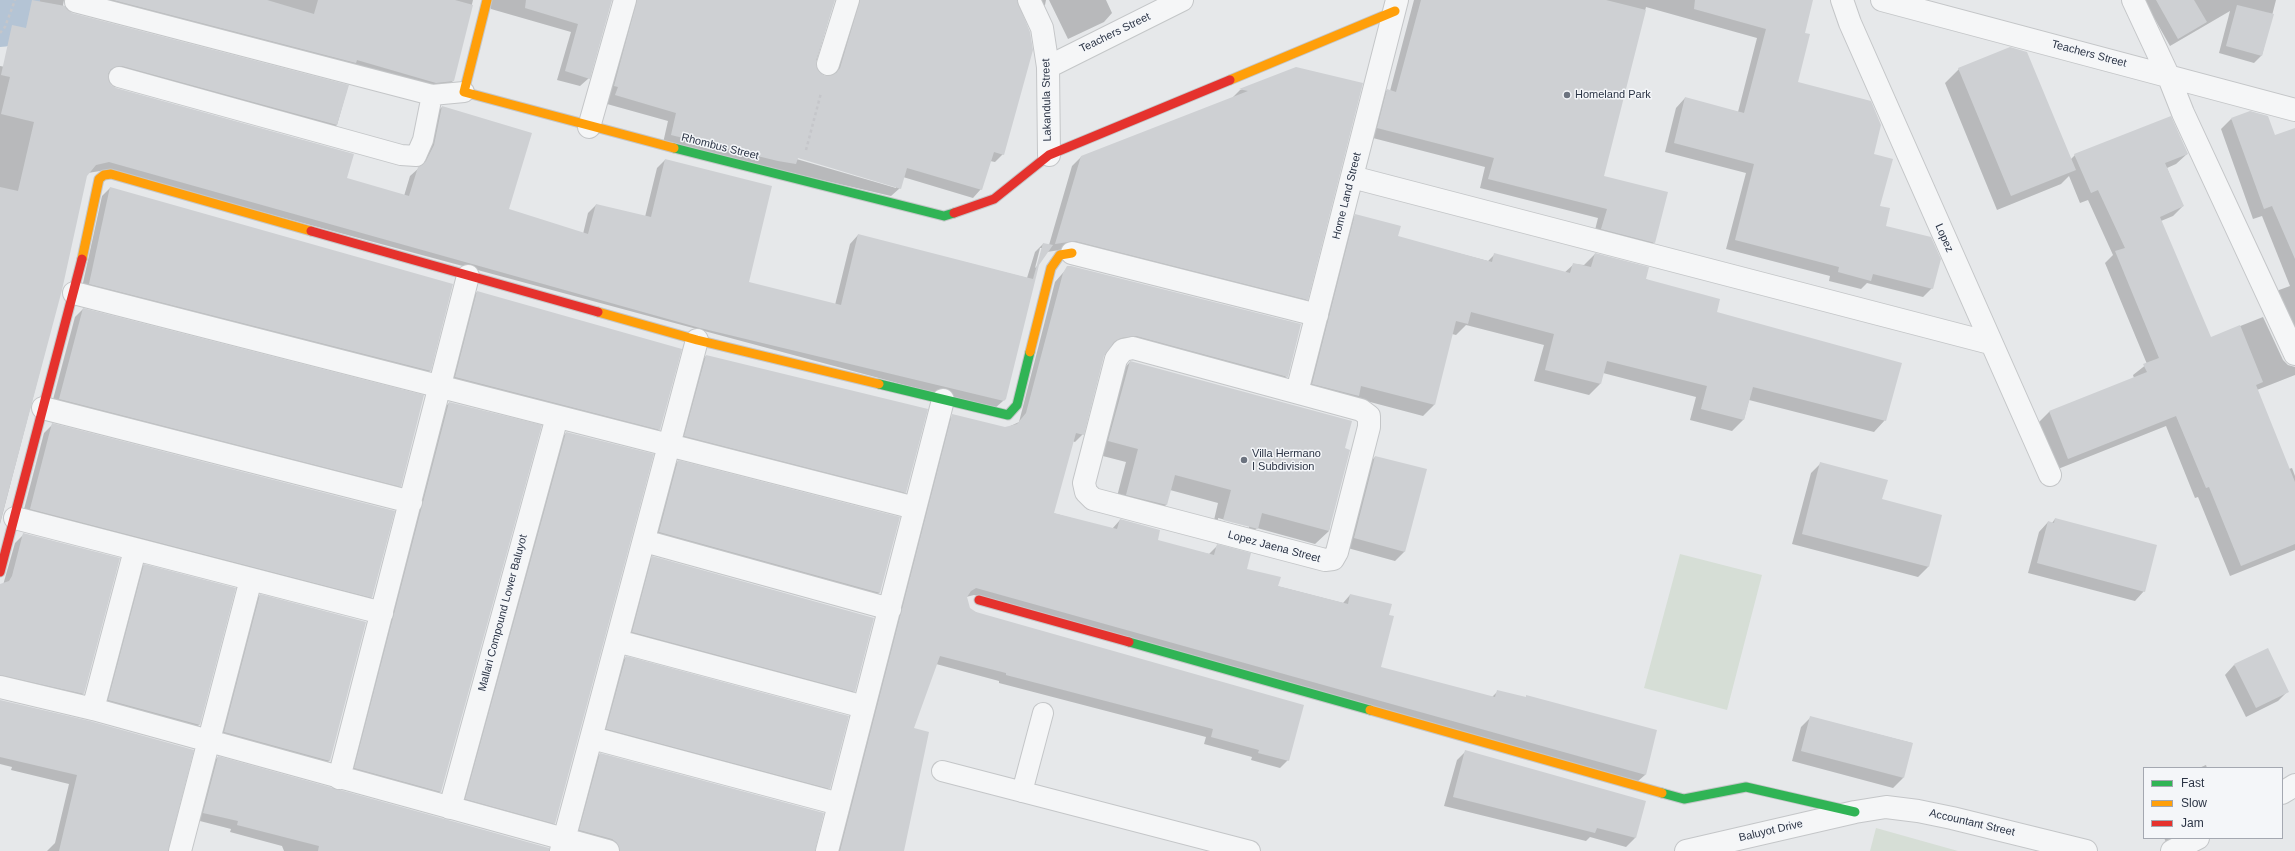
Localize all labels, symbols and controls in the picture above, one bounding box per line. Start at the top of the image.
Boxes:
street label: Teachers Street [1077,10,1153,56]
street label: Teachers Street [2050,38,2128,70]
street label: Lakandula Street [1040,58,1054,142]
place label: Homeland Park [1575,88,1651,102]
marker: Homeland Park [1562,90,1572,100]
street label: Rhombus Street [680,131,760,163]
street label: Home Land Street [1330,151,1364,241]
street label: Lopez [1932,222,1956,254]
place label: Villa Hermano I Subdivision [1252,447,1321,473]
marker: Villa Hermano I Subdivision [1239,455,1249,465]
street label: Lopez Jaena Street [1226,528,1322,566]
street label: Mallari Compound Lower Baluyot [476,533,530,693]
legend [2143,767,2283,839]
text: Fast [2181,776,2204,790]
text: Slow [2181,796,2207,810]
street label: Accountant Street [1928,807,2016,839]
text: Jam [2181,816,2204,830]
street label: Baluyot Drive [1738,817,1804,845]

